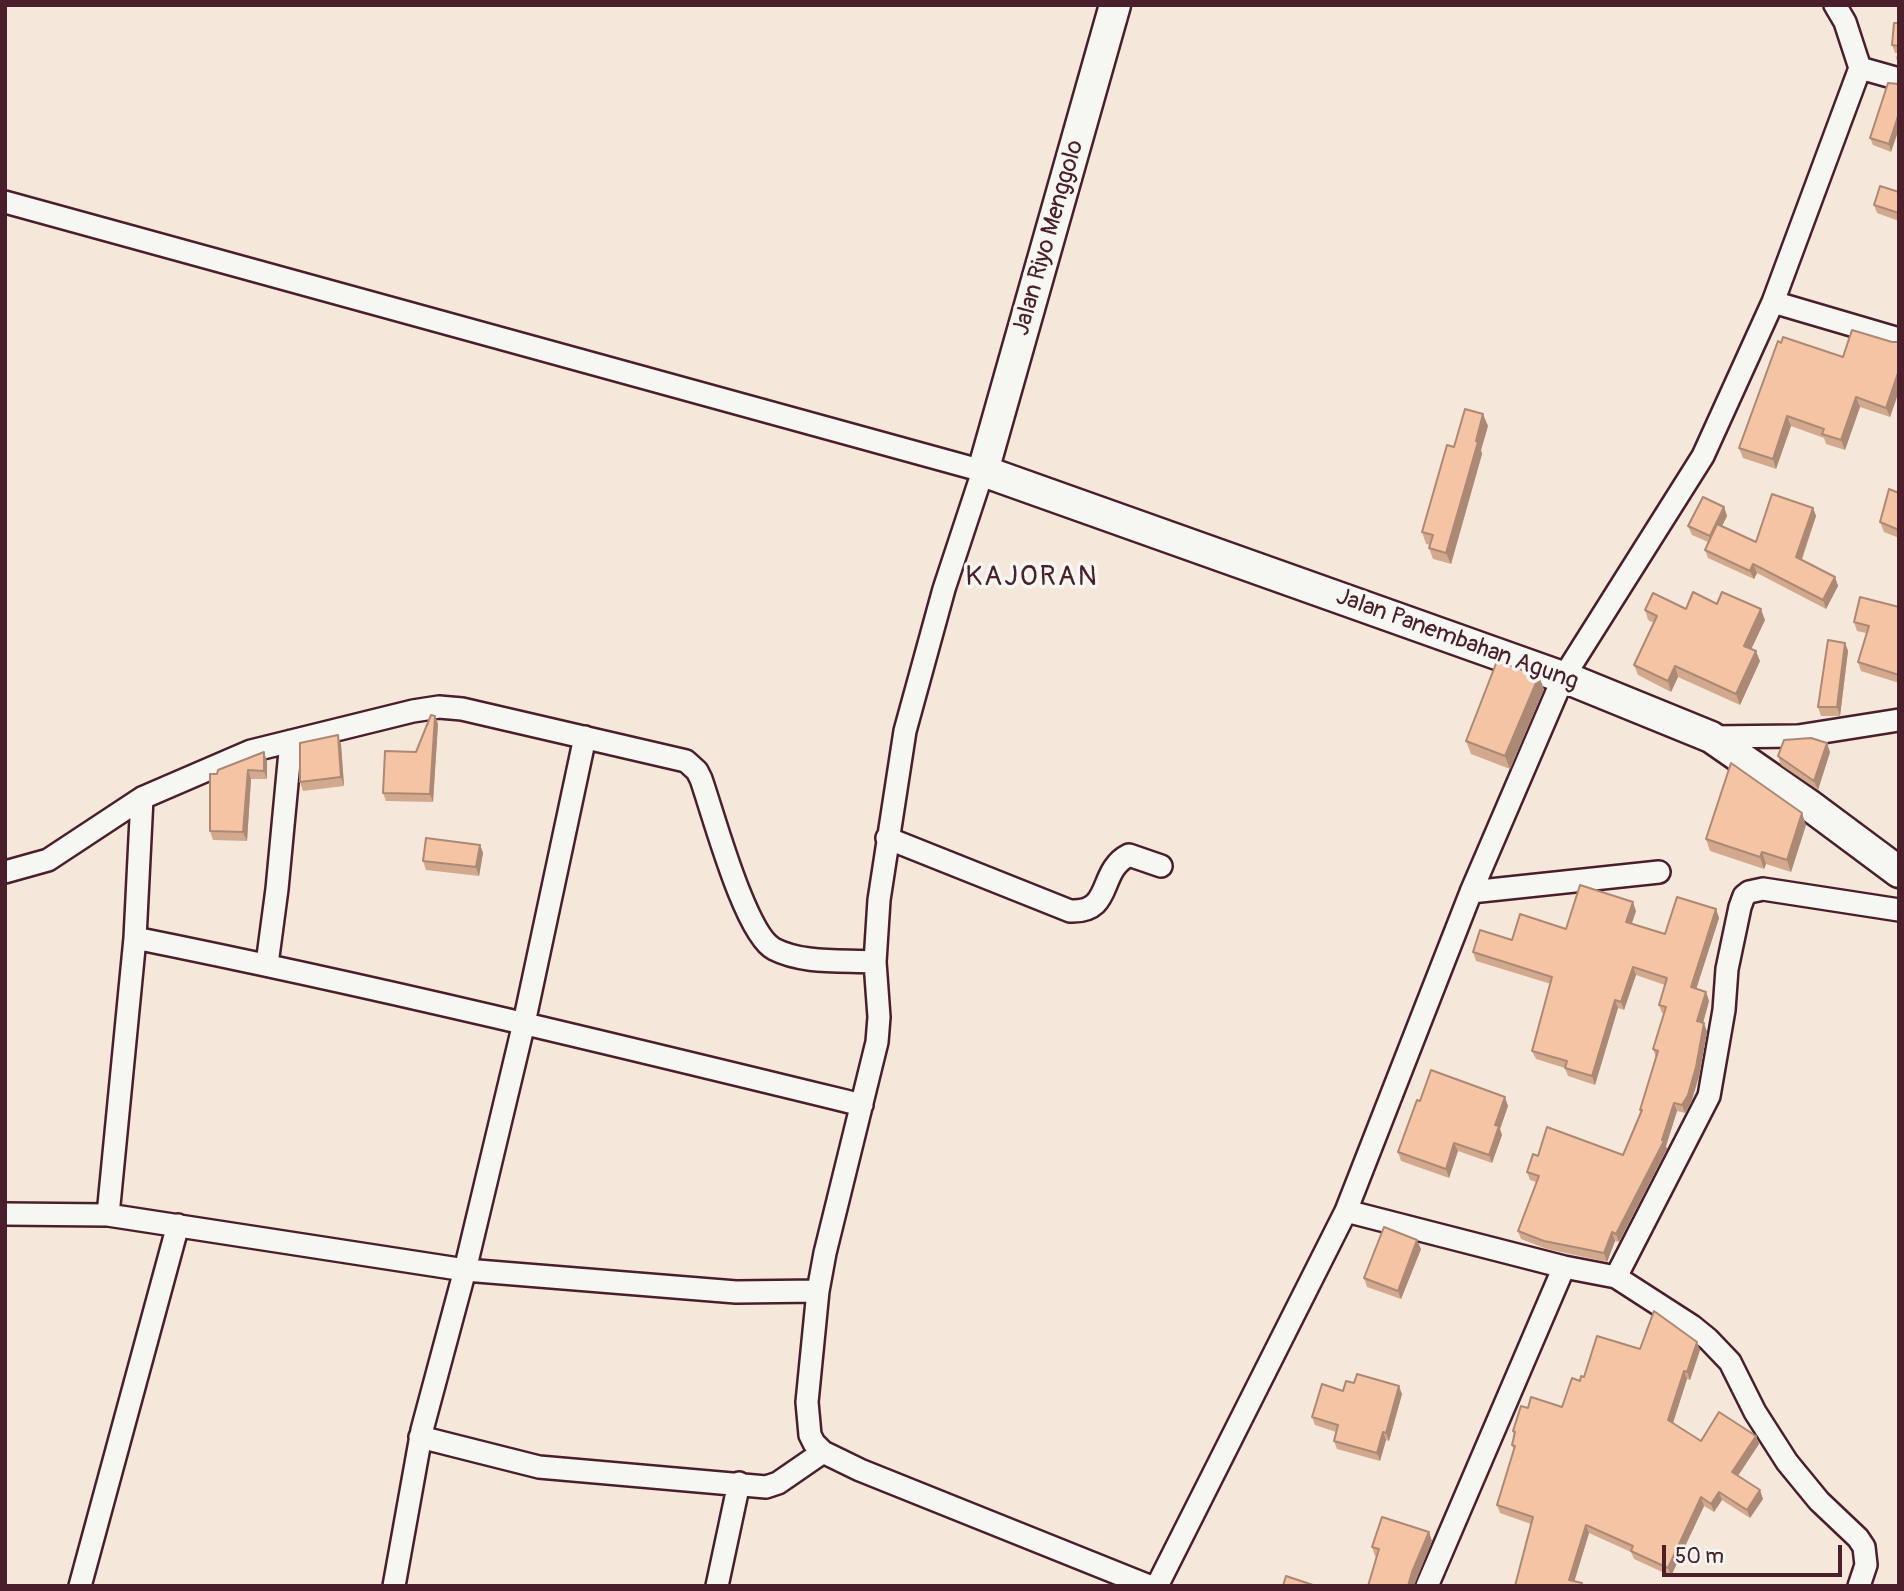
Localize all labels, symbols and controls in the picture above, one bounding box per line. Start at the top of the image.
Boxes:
street label: Jalan Riyo Menggolo [1007,137,1091,339]
district label: KAJORAN [966,561,1098,595]
street label: Jalan Panembahan Agung [1332,583,1582,697]
scale bar [1666,1532,1846,1576]
text: 50 m [1675,1543,1724,1570]

